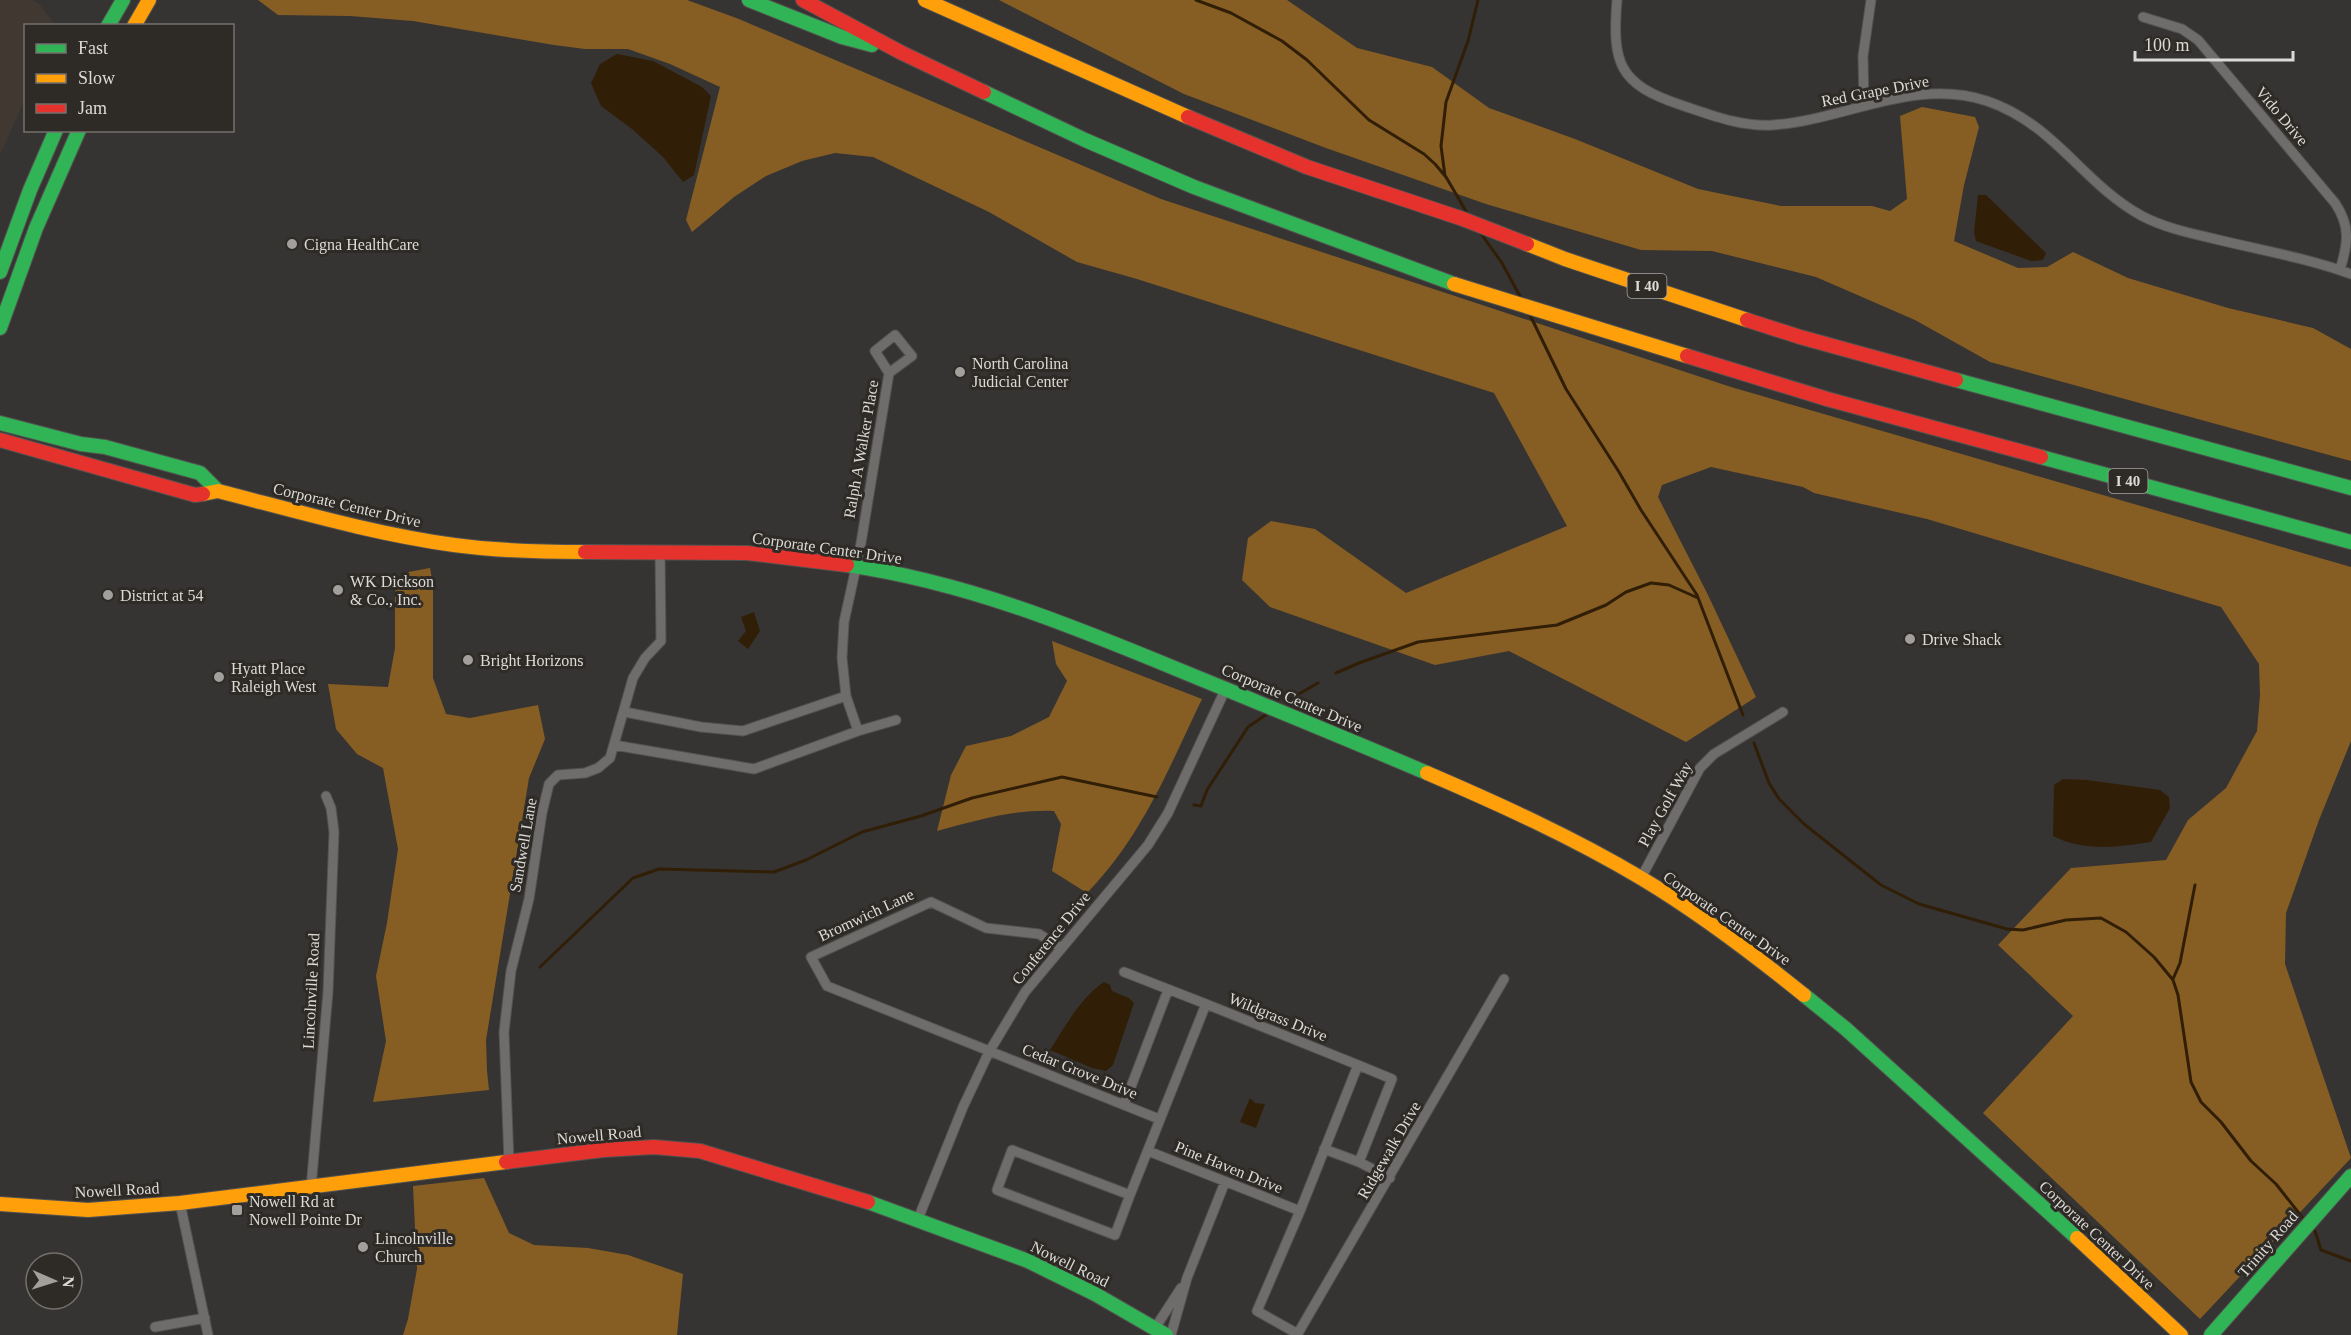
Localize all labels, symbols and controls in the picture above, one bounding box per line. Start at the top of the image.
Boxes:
legend [24,24,234,132]
scale bar [2135,24,2292,62]
text: 100 m [2144,35,2190,55]
text: Fast [78,38,108,58]
text: Slow [78,68,115,88]
street label: Red Grape Drive [1820,72,1930,111]
street label: Vido Drive [2253,83,2311,149]
text: Jam [78,98,107,118]
place label: Cigna HealthCare [304,236,419,254]
marker: Cigna HealthCare [285,237,299,251]
road number: I 40 [1628,274,1666,298]
place label: North Carolina Judicial Center [972,355,1069,390]
marker: North Carolina Judicial Center [953,365,967,379]
street label: Ralph A Walker Place [840,379,883,520]
road number: I 40 [2108,469,2148,493]
street label: Corporate Center Drive [271,480,423,531]
street label: Corporate Center Drive [751,529,903,568]
place label: WK Dickson & Co., Inc. [350,573,434,608]
marker: WK Dickson & Co., Inc. [331,583,345,597]
place label: District at 54 [120,587,204,604]
marker: District at 54 [101,588,115,602]
place label: Drive Shack [1922,631,2002,648]
marker: Drive Shack [1903,632,1917,646]
place label: Bright Horizons [480,652,584,670]
marker: Bright Horizons [461,653,475,667]
place label: Hyatt Place Raleigh West [231,660,317,696]
street label: Corporate Center Drive [1219,661,1365,736]
marker: Hyatt Place Raleigh West [212,670,226,684]
street label: Play Golf Way [1635,759,1696,850]
street label: Sandwell Lane [506,796,540,894]
street label: Corporate Center Drive [1660,868,1794,969]
street label: Bromwich Lane [815,885,917,945]
street label: Conference Drive [1008,888,1094,988]
street label: Lincolnville Road [299,933,323,1049]
street label: Wildgrass Drive [1226,990,1330,1045]
street label: Cedar Grove Drive [1020,1040,1140,1102]
street label: Ridgewalk Drive [1354,1098,1425,1202]
street label: Nowell Road [556,1123,642,1147]
street label: Pine Haven Drive [1173,1138,1285,1196]
street label: Corporate Center Drive [2035,1177,2158,1293]
street label: Nowell Road [74,1179,160,1201]
place label: Nowell Rd at Nowell Pointe Dr [249,1193,363,1228]
marker: Nowell Rd at Nowell Pointe Dr [230,1203,244,1217]
street label: Trinity Road [2235,1208,2302,1281]
place label: Lincolnville Church [375,1230,453,1265]
street label: Nowell Road [1028,1238,1112,1290]
marker: Lincolnville Church [356,1240,370,1254]
north arrow [24,1251,84,1311]
text: N [60,1276,77,1288]

